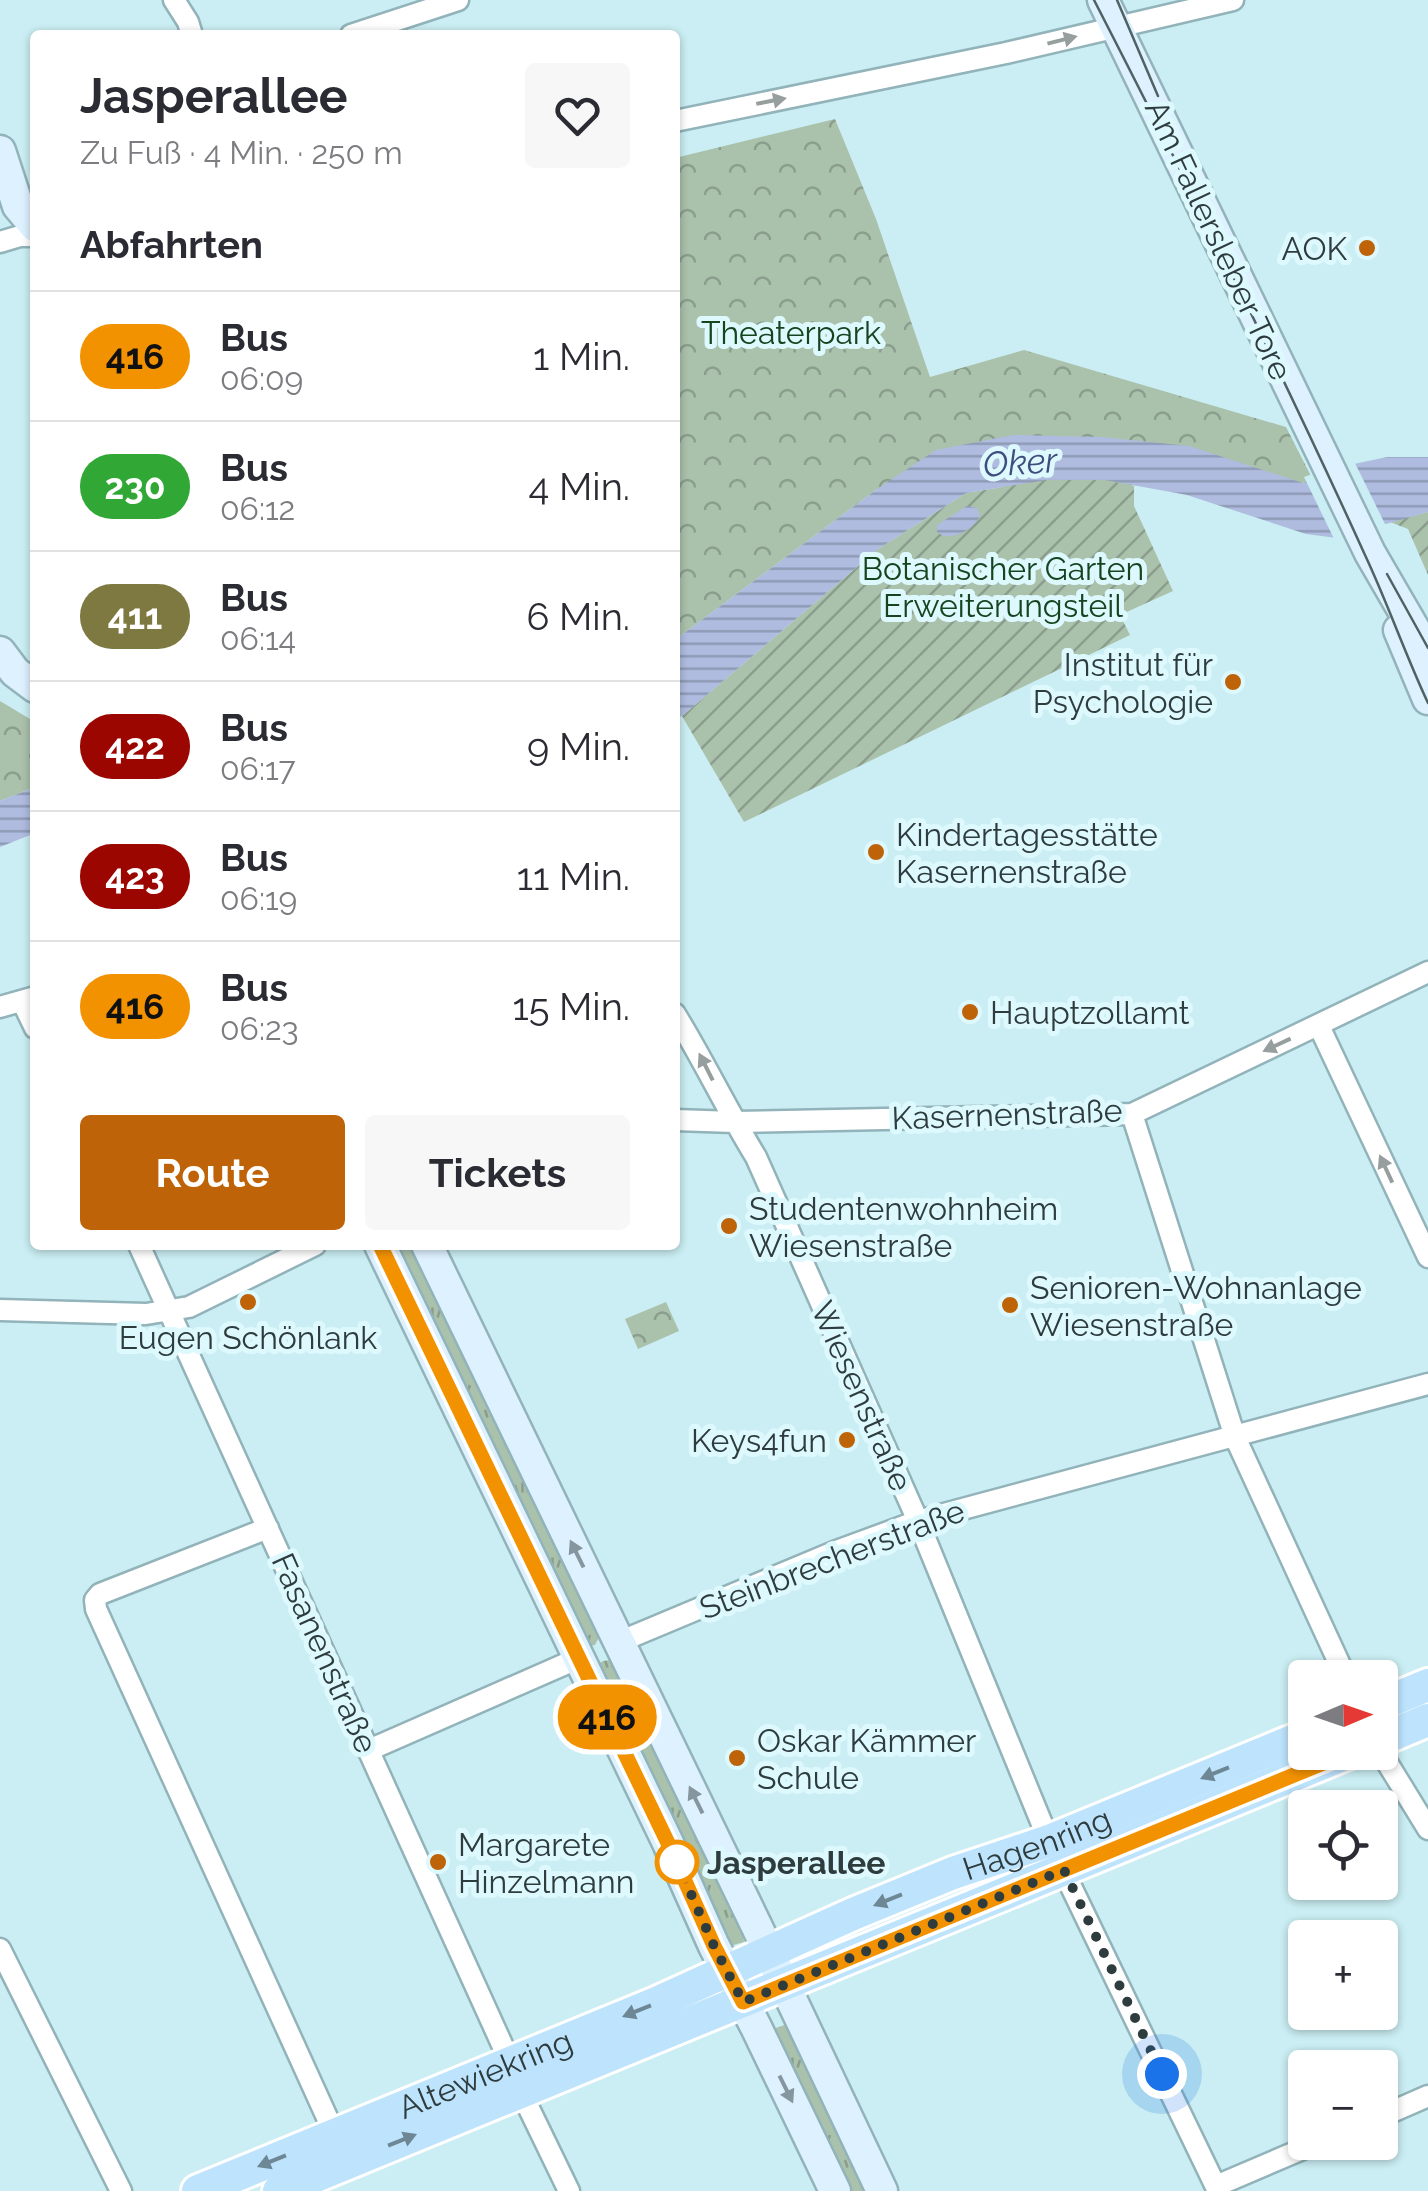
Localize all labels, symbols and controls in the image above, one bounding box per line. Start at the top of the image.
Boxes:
one-way arrow [1047,32,1078,47]
button: heart [525,63,630,168]
text: Jasperallee [80,68,347,124]
one-way arrow [755,93,786,109]
street label: Am Fallersleber Tore [1138,94,1300,386]
text: Zu Fuß · 4 Min. · 250 m [80,134,403,171]
text: Abfahrten [80,222,263,267]
place label: AOK [1282,230,1347,267]
marker: AOK [1356,237,1378,259]
park label: Theaterpark [701,314,881,351]
text: Bus [220,315,288,360]
text: 1 Min. [533,334,630,379]
text: 416 [106,336,164,377]
text: 06:09 [220,360,303,397]
water label: Oker [981,439,1060,485]
text: Bus [220,445,288,490]
text: 4 Min. [529,464,630,509]
text: 230 [105,466,165,507]
text: 06:12 [220,490,295,527]
park label: Botanischer Garten Erweiterungsteil [862,550,1144,624]
text: Bus [220,575,288,620]
text: 6 Min. [526,594,630,639]
text: 411 [108,596,162,637]
text: 06:14 [220,620,296,657]
place label: Institut für Psychologie [1033,646,1213,720]
marker: Institut für Psychologie [1222,671,1244,693]
text: Bus [220,705,288,750]
text: 9 Min. [527,724,630,769]
text: 422 [105,726,165,767]
text: 06:17 [220,750,296,787]
place label: Kindertagesstätte Kasernenstraße [896,816,1158,890]
text: Bus [220,835,288,880]
marker: Kindertagesstätte Kasernenstraße [865,841,887,863]
text: 11 Min. [517,854,630,899]
text: 423 [105,856,165,897]
text: 06:19 [220,880,297,917]
text: Bus [220,965,288,1010]
text: 15 Min. [512,984,630,1029]
text: 416 [106,986,164,1027]
place label: Hauptzollamt [990,994,1190,1031]
marker: Hauptzollamt [959,1001,981,1023]
text: 06:23 [220,1010,299,1047]
one-way arrow [1262,1037,1291,1054]
one-way arrow [698,1053,715,1082]
street label: Kasernenstraße [891,1091,1123,1137]
button: Route [80,1115,345,1230]
button: Tickets [365,1115,630,1230]
one-way arrow [1378,1154,1395,1183]
place label: Studentenwohnheim Wiesenstraße [749,1190,1058,1264]
marker: Studentenwohnheim Wiesenstraße [718,1215,740,1237]
place label: Senioren-Wohnanlage Wiesenstraße [1030,1269,1362,1343]
marker: Eugen Schönlank [237,1291,259,1313]
marker: Senioren-Wohnanlage Wiesenstraße [999,1294,1021,1316]
street label: Wiesenstraße [804,1296,920,1496]
place label: Eugen Schönlank [119,1319,377,1356]
place label: Keys4fun [691,1422,827,1459]
marker: Keys4fun [836,1429,858,1451]
street label: Steinbrecherstraße [694,1491,970,1627]
one-way arrow [568,1539,585,1568]
street label: Fasanenstraße [264,1548,386,1758]
north arrow [1288,1660,1398,1770]
map controls [1288,1660,1398,2160]
line badge: 416 [550,1684,664,1750]
text: 416 [578,1697,636,1738]
place label: Oskar Kämmer Schule [757,1722,976,1796]
marker: Oskar Kämmer Schule [726,1747,748,1769]
one-way arrow [1200,1765,1230,1781]
one-way arrow [688,1786,705,1815]
button: locate [1288,1790,1398,1900]
street label: Hagenring [958,1799,1116,1887]
place label: Margarete Hinzelmann [458,1826,634,1900]
marker: Jasperallee [656,1841,698,1883]
place label: Jasperallee [707,1844,885,1881]
marker: Margarete Hinzelmann [427,1851,449,1873]
one-way arrow [873,1892,903,1908]
button: + [1288,1920,1398,2030]
one-way arrow [622,2003,652,2019]
street label: Altewiekring [392,2021,577,2126]
your location [1137,2049,1187,2099]
button: − [1288,2050,1398,2160]
one-way arrow [777,2075,794,2104]
one-way arrow [387,2132,417,2148]
one-way arrow [257,2153,287,2169]

